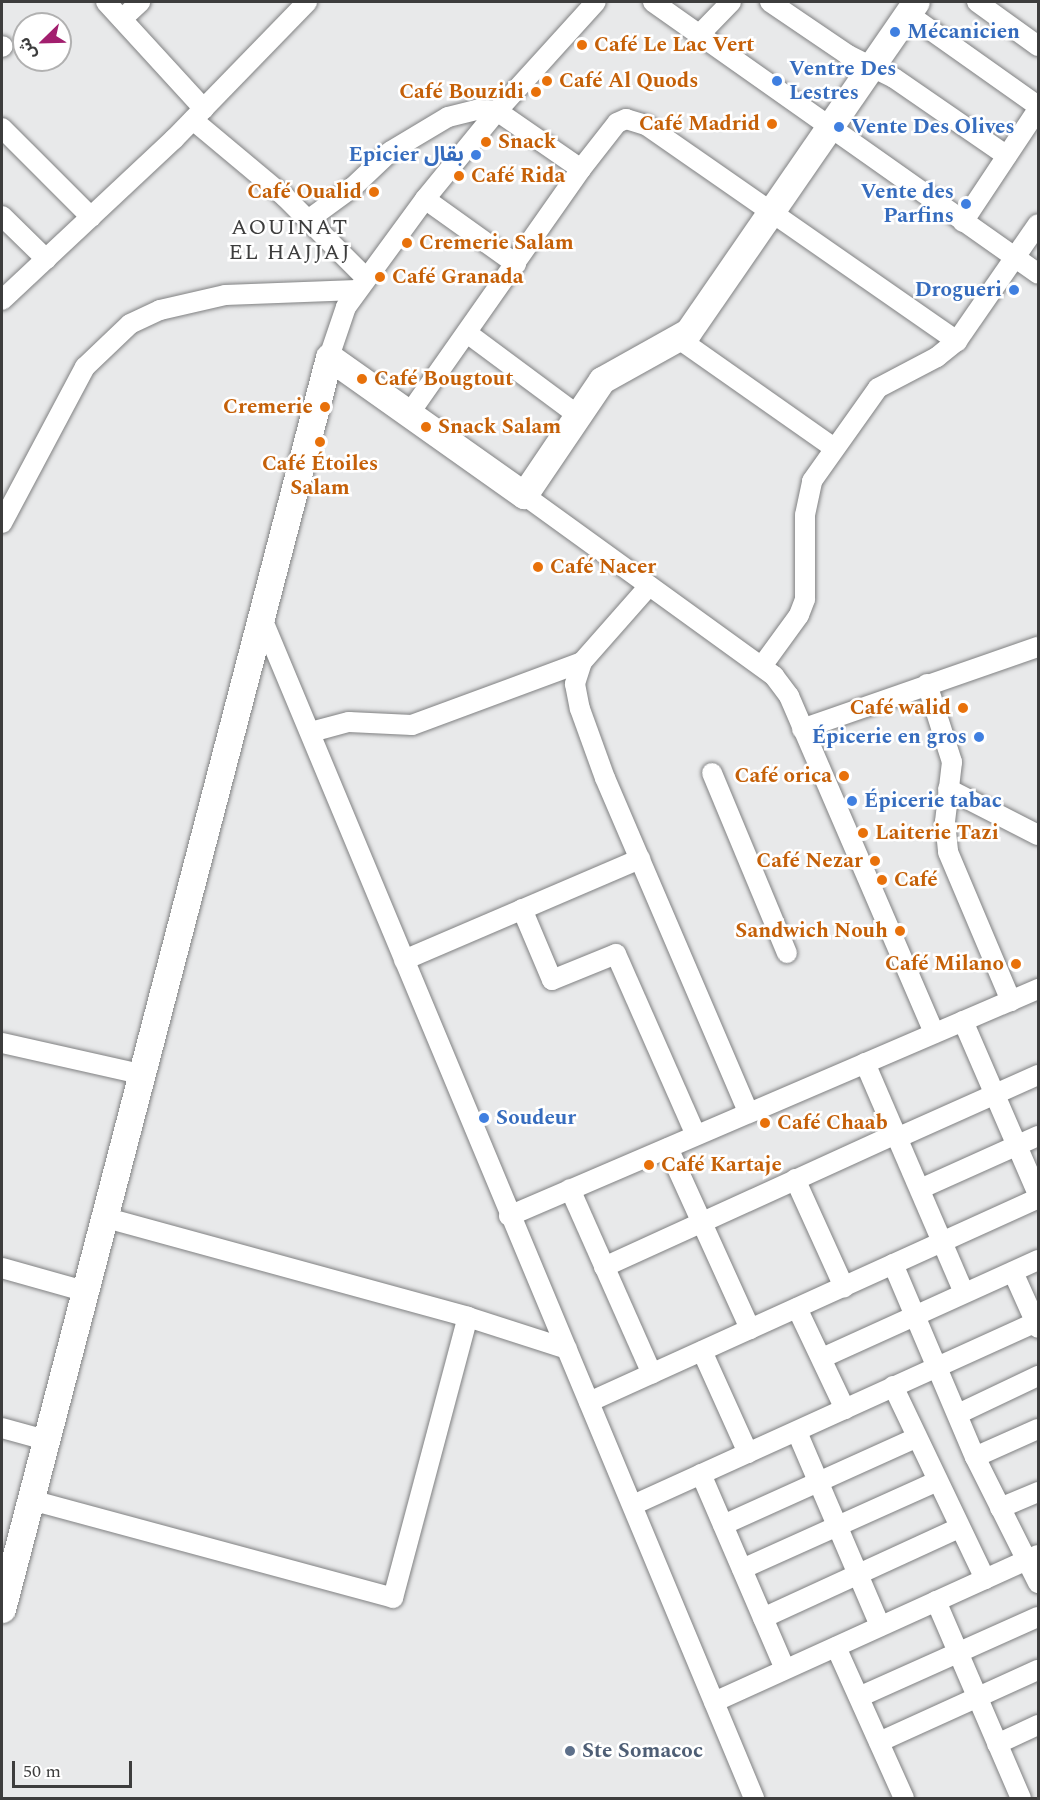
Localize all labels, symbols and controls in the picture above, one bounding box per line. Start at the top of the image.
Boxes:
north arrow [12,12,72,72]
place label: Mécanicien [907,19,1020,45]
marker: Mécanicien [888,25,902,39]
place label: Café Le Lac Vert [594,32,754,58]
text: ش [12,33,43,63]
marker: Café Le Lac Vert [575,38,589,52]
place label: Ventre Des Lestres [789,56,896,106]
place label: Café Al Quods [559,68,698,94]
marker: Café Al Quods [540,74,554,88]
marker: Ventre Des Lestres [770,74,784,88]
place label: Café Bouzidi [399,79,524,105]
marker: Café Bouzidi [529,85,543,99]
place label: Café Madrid [639,111,760,137]
place label: Vente Des Olives [851,114,1015,140]
marker: Café Madrid [765,117,779,131]
marker: Vente Des Olives [832,120,846,134]
place label: Snack [498,129,556,155]
marker: Snack [479,135,493,149]
place label: Epicier بقال [349,142,464,168]
marker: Epicier بقال [469,148,483,162]
place label: Café Rida [471,163,565,189]
marker: Café Rida [452,169,466,183]
place label: Café Oualid [247,179,362,205]
place label: Vente des Parfins [860,179,954,229]
marker: Café Oualid [367,185,381,199]
marker: Vente des Parfins [959,197,973,211]
district label: AOUINAT EL HAJJAJ [229,214,351,266]
place label: Cremerie Salam [419,230,574,256]
marker: Cremerie Salam [400,236,414,250]
place label: Café Granada [392,264,524,290]
marker: Café Granada [373,270,387,284]
place label: Drogueri [915,277,1002,303]
marker: Drogueri [1007,283,1021,297]
place label: Café Bougtout [374,366,513,392]
marker: Café Bougtout [355,372,369,386]
place label: Cremerie [223,394,313,420]
marker: Cremerie [318,400,332,414]
place label: Snack Salam [438,414,561,440]
marker: Snack Salam [419,420,433,434]
marker: Café Étoiles Salam [313,435,327,449]
place label: Café Étoiles Salam [262,451,378,501]
place label: Café Nacer [550,554,656,580]
marker: Café Nacer [531,560,545,574]
place label: Café walid [850,695,951,721]
marker: Café walid [956,701,970,715]
place label: Épicerie en gros [812,724,967,750]
marker: Épicerie en gros [972,730,986,744]
place label: Café orica [735,763,832,789]
marker: Café orica [837,769,851,783]
place label: Épicerie tabac [864,788,1002,814]
marker: Épicerie tabac [845,794,859,808]
place label: Laiterie Tazi [875,820,999,846]
marker: Laiterie Tazi [856,826,870,840]
place label: Café Nezar [756,848,863,874]
marker: Café Nezar [868,854,882,868]
place label: Café [894,867,938,893]
marker: Café [875,873,889,887]
place label: Sandwich Nouh [735,918,888,944]
marker: Sandwich Nouh [893,924,907,938]
place label: Café Milano [885,951,1004,977]
marker: Café Milano [1009,957,1023,971]
place label: Soudeur [496,1105,576,1131]
place label: Café Chaab [777,1110,888,1136]
marker: Soudeur [477,1111,491,1125]
marker: Café Chaab [758,1116,772,1130]
place label: Café Kartaje [661,1152,782,1178]
marker: Café Kartaje [642,1158,656,1172]
place label: Ste Somacoc [582,1738,703,1764]
marker: Ste Somacoc [563,1744,577,1758]
scale bar [15,1749,135,1787]
text: 50 m [23,1758,61,1785]

